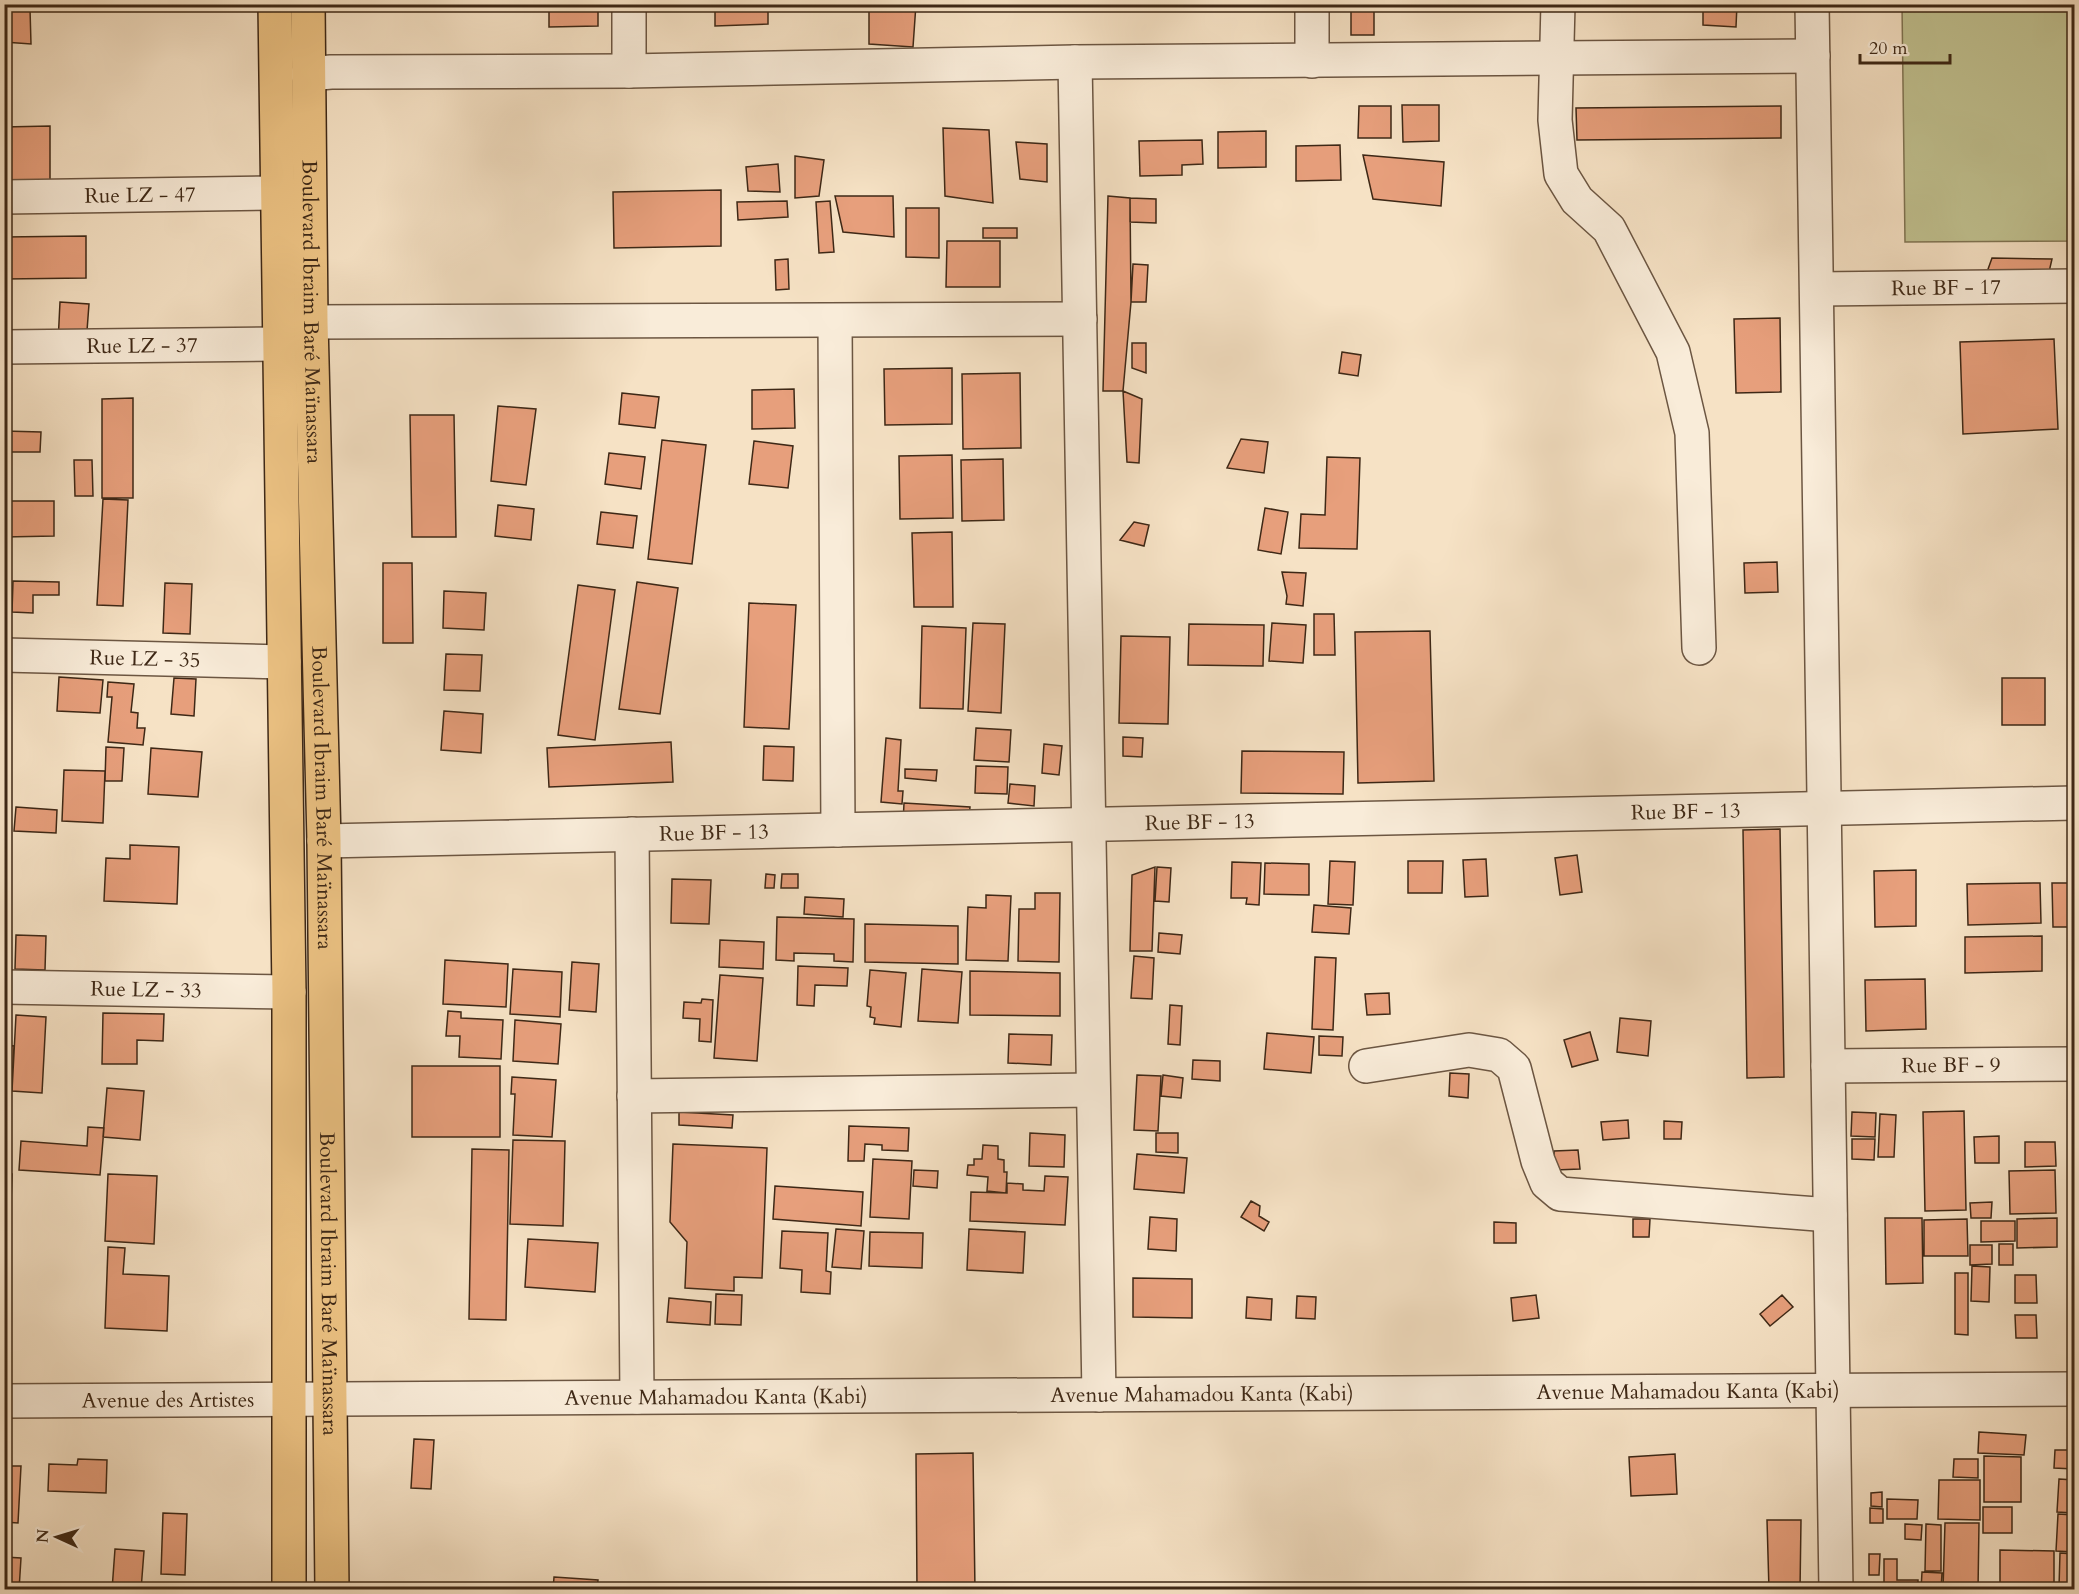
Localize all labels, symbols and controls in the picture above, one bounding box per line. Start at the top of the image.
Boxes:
scale bar [1860,27,1950,65]
text: 20 m [1869,36,1908,61]
street label: Boulevard Ibraim Baré Maïnassara [295,160,329,464]
street label: Rue LZ - 47 [84,180,196,210]
street label: Rue BF - 17 [1891,272,2001,303]
street label: Rue LZ - 37 [86,330,198,361]
street label: Rue LZ - 35 [89,643,201,674]
street label: Boulevard Ibraim Baré Maïnassara [305,646,340,950]
street label: Rue BF - 13 [1631,796,1741,827]
street label: Rue BF - 13 [1145,806,1255,838]
street label: Rue BF - 13 [659,817,769,848]
street label: Rue LZ - 33 [90,974,202,1005]
street label: Rue BF - 9 [1901,1050,2001,1080]
street label: Boulevard Ibraim Baré Maïnassara [313,1132,345,1436]
street label: Avenue Mahamadou Kanta (Kabi) [1536,1376,1840,1407]
street label: Avenue Mahamadou Kanta (Kabi) [1050,1379,1354,1409]
street label: Avenue Mahamadou Kanta (Kabi) [564,1381,868,1412]
street label: Avenue des Artistes [82,1385,254,1415]
north arrow [27,1507,87,1567]
text: N [32,1528,54,1544]

